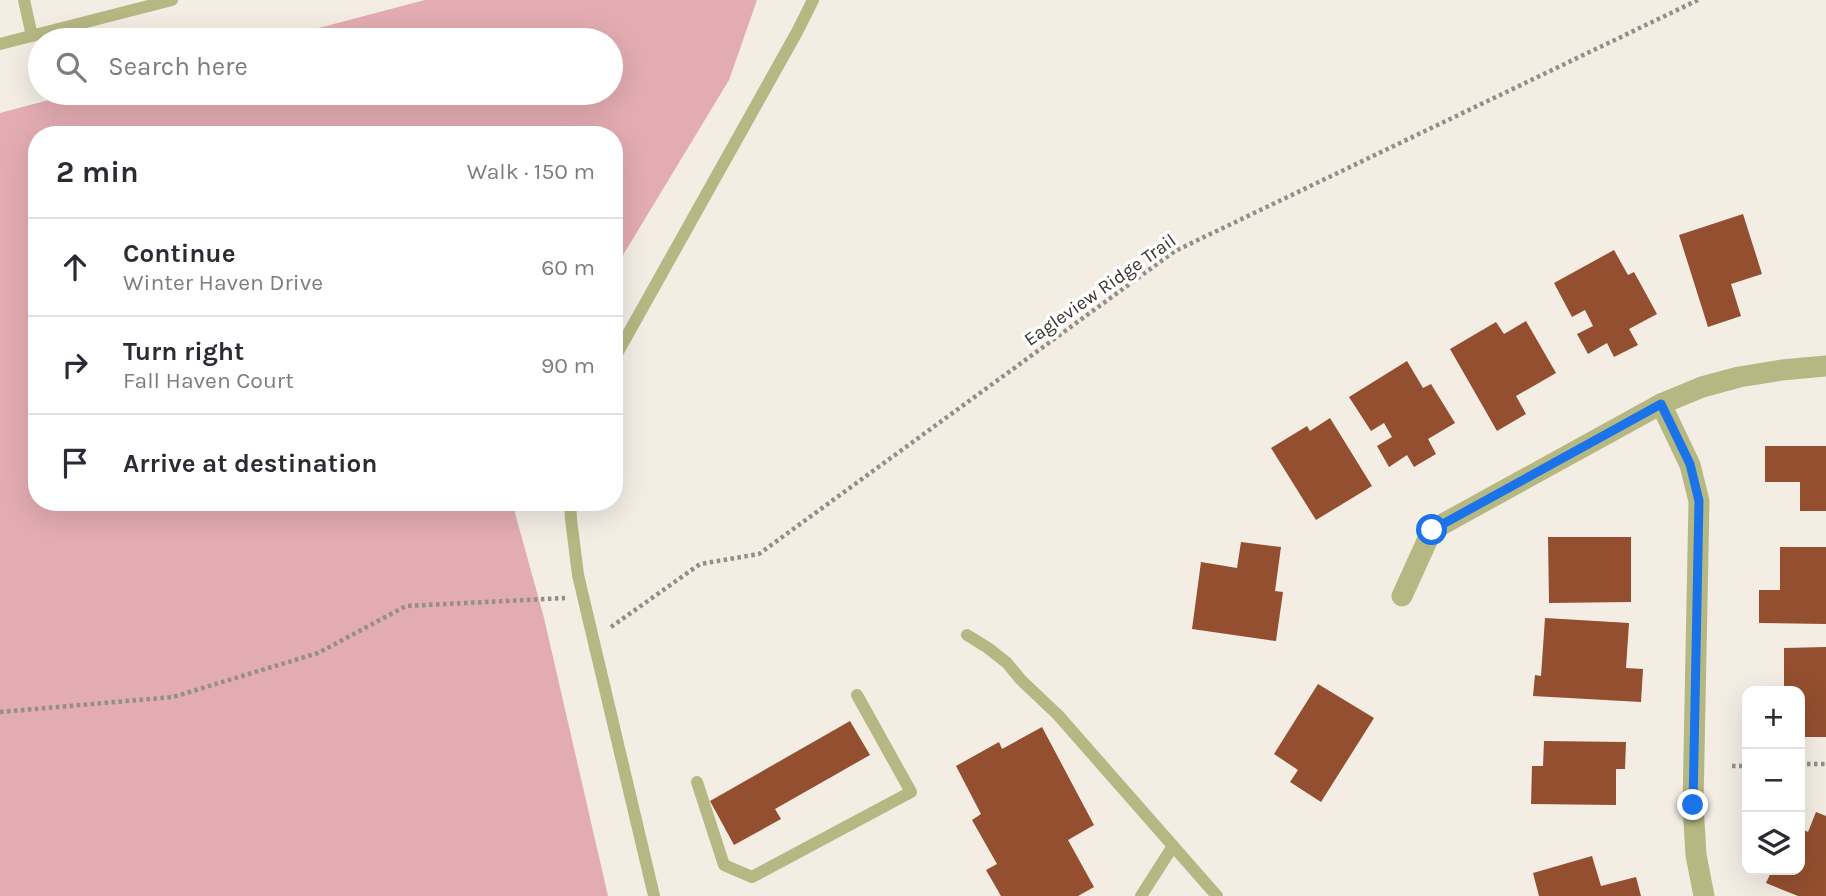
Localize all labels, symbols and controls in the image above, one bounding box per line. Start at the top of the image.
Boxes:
search box [28,28,623,105]
icon: search [52,48,90,86]
text: Search here [108,51,248,82]
text: 2 min [56,154,139,190]
text: Walk · 150 m [467,158,595,185]
street label: Eagleview Ridge Trail [1020,229,1180,351]
text: Continue [123,238,235,269]
icon: ahead [56,248,94,286]
text: 60 m [541,254,595,281]
text: Winter Haven Drive [123,269,323,296]
text: Turn right [123,336,244,367]
icon: right [56,346,94,384]
text: 90 m [541,352,595,379]
text: Fall Haven Court [123,367,294,394]
icon: arrive [56,444,94,482]
text: Arrive at destination [123,448,377,479]
route start [1416,514,1447,545]
map controls [1742,686,1805,875]
button: + [1742,686,1805,749]
button: − [1742,749,1805,812]
route end [1677,789,1708,820]
button: layers [1742,812,1805,875]

